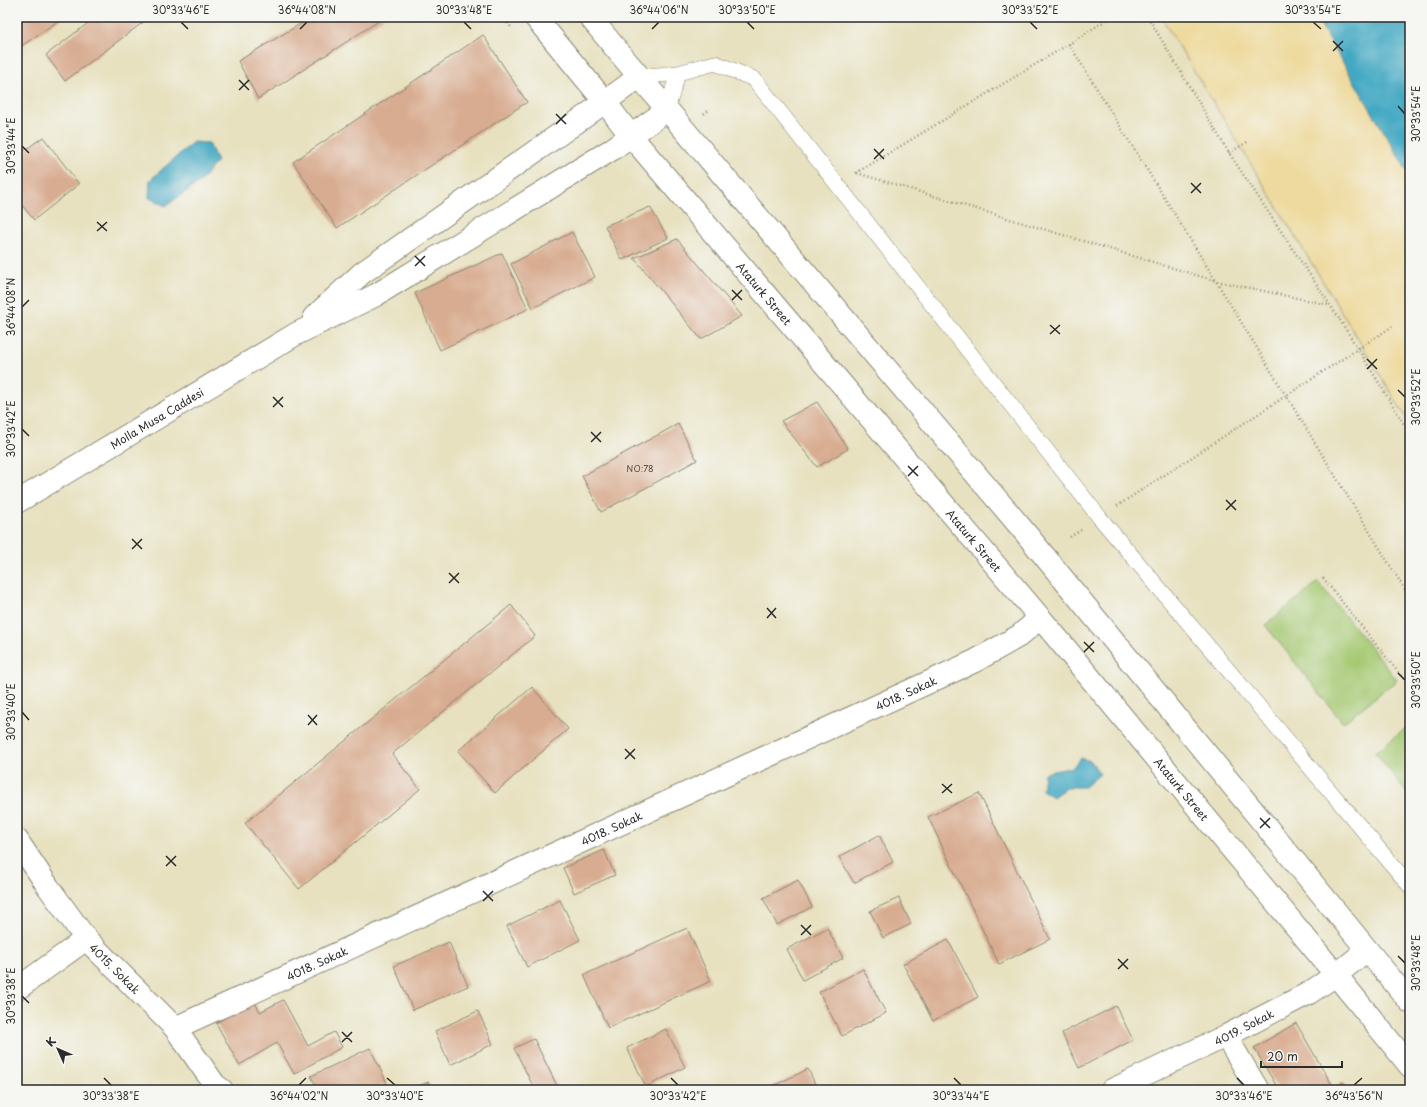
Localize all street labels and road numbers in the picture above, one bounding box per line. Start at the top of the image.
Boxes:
street label: Ataturk Street [733,258,796,328]
street label: Molla Musa Caddesi [107,383,207,453]
street label: Ataturk Street [942,505,1006,575]
street label: 4018. Sokak [872,671,940,714]
street label: Ataturk Street [1151,753,1213,824]
street label: 4018. Sokak [578,806,645,849]
street label: 4015. Sokak [86,939,145,998]
street label: 4018. Sokak [283,941,351,984]
street label: 4019. Sokak [1211,1004,1277,1049]

